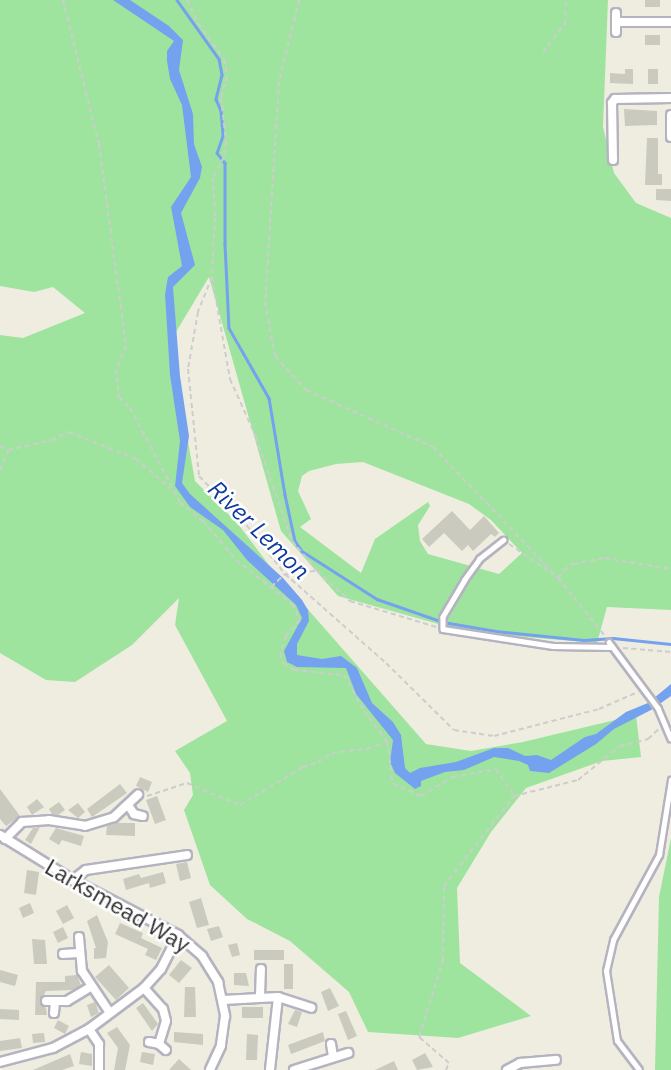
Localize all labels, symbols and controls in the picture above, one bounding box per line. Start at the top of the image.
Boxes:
water label: River Lemon [202,474,316,586]
street label: Larksmead Way [41,852,195,958]

